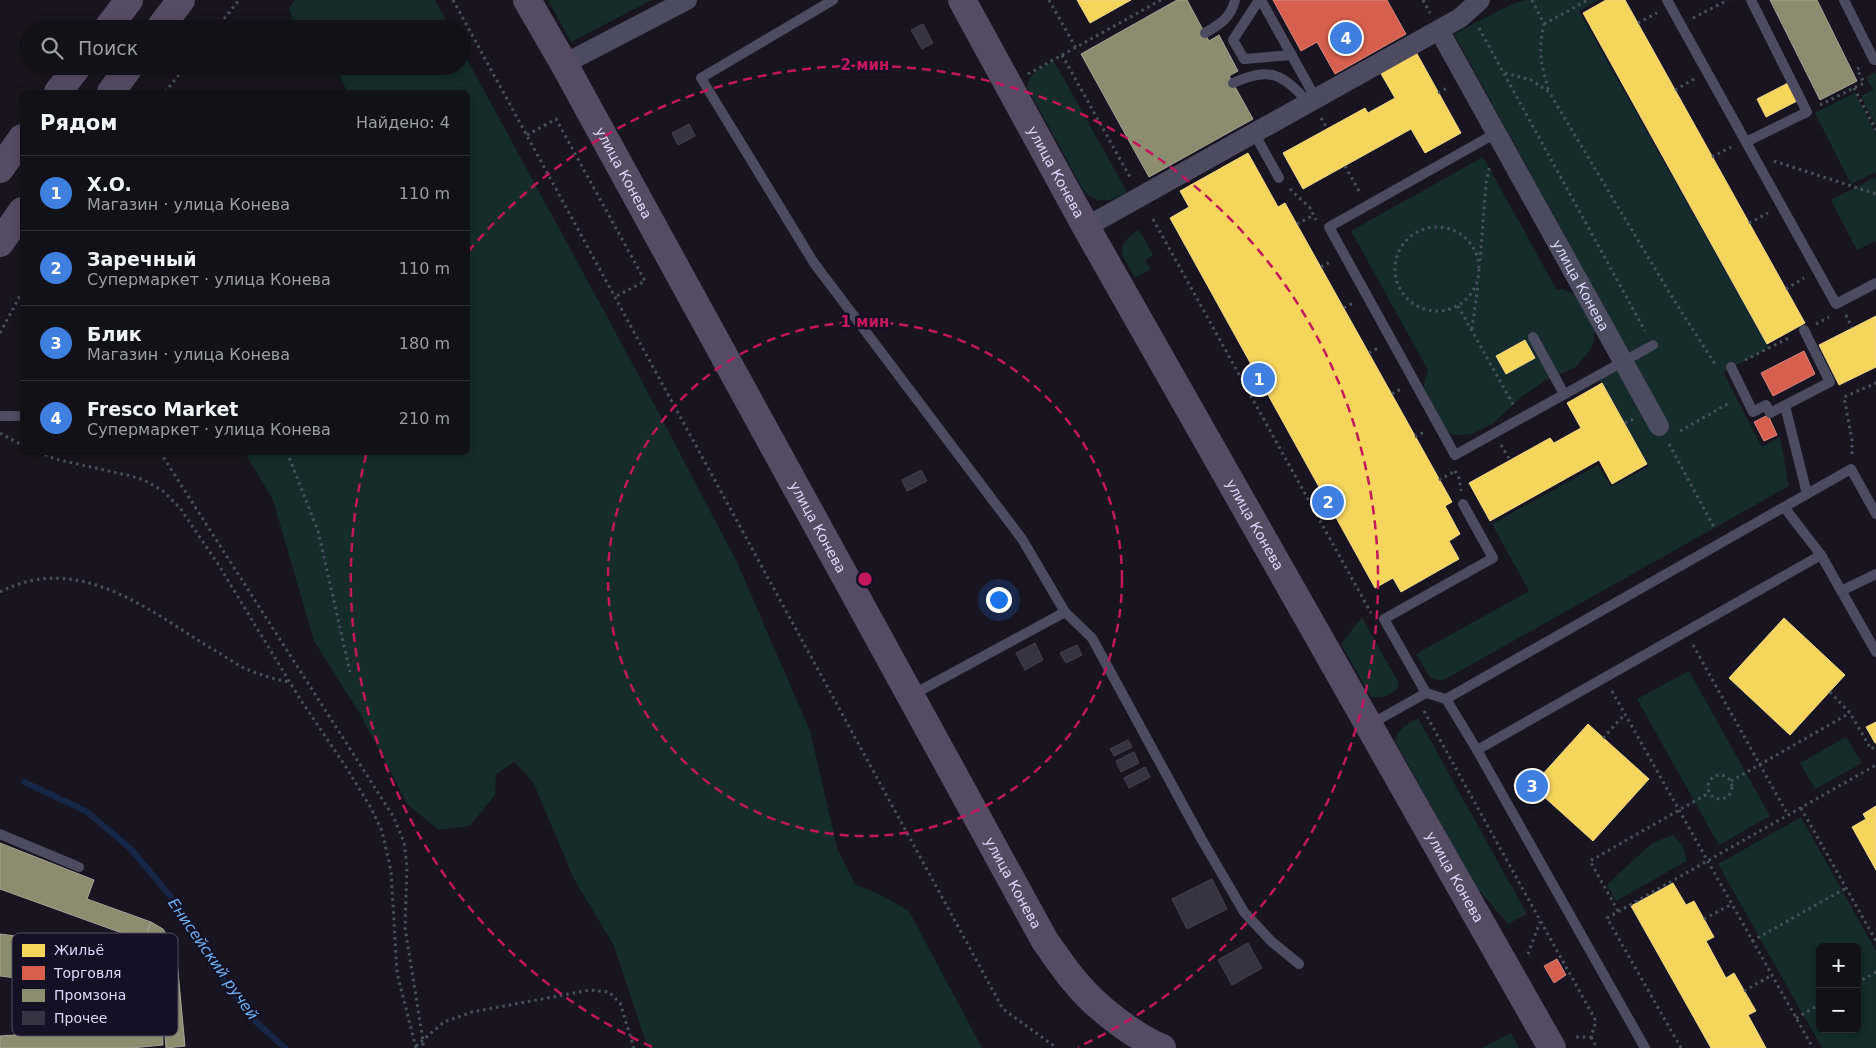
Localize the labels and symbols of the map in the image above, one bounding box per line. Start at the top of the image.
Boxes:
pin: 4 [1330,19,1362,57]
text: 2 мин [841,56,889,74]
street label: улица Конева [1024,123,1087,221]
street label: улица Конева [592,124,655,221]
street label: улица Конева [1549,237,1613,334]
text: 1 мин [841,313,889,331]
pin: 1 [1243,360,1275,398]
street label: улица Конева [1223,476,1287,573]
street label: улица Конева [786,478,850,576]
pin: 2 [1312,483,1344,521]
centre of rings [856,570,874,588]
your location [986,587,1012,613]
pin: 3 [1516,767,1548,805]
street label: улица Конева [1423,829,1487,925]
street label: улица Конева [982,834,1045,932]
water label: Енисейский ручей [164,895,262,1023]
legend [12,933,178,1036]
text: Жильё [54,942,104,958]
text: Торговля [53,965,122,981]
text: Промзона [54,987,126,1003]
text: Прочее [54,1010,107,1026]

